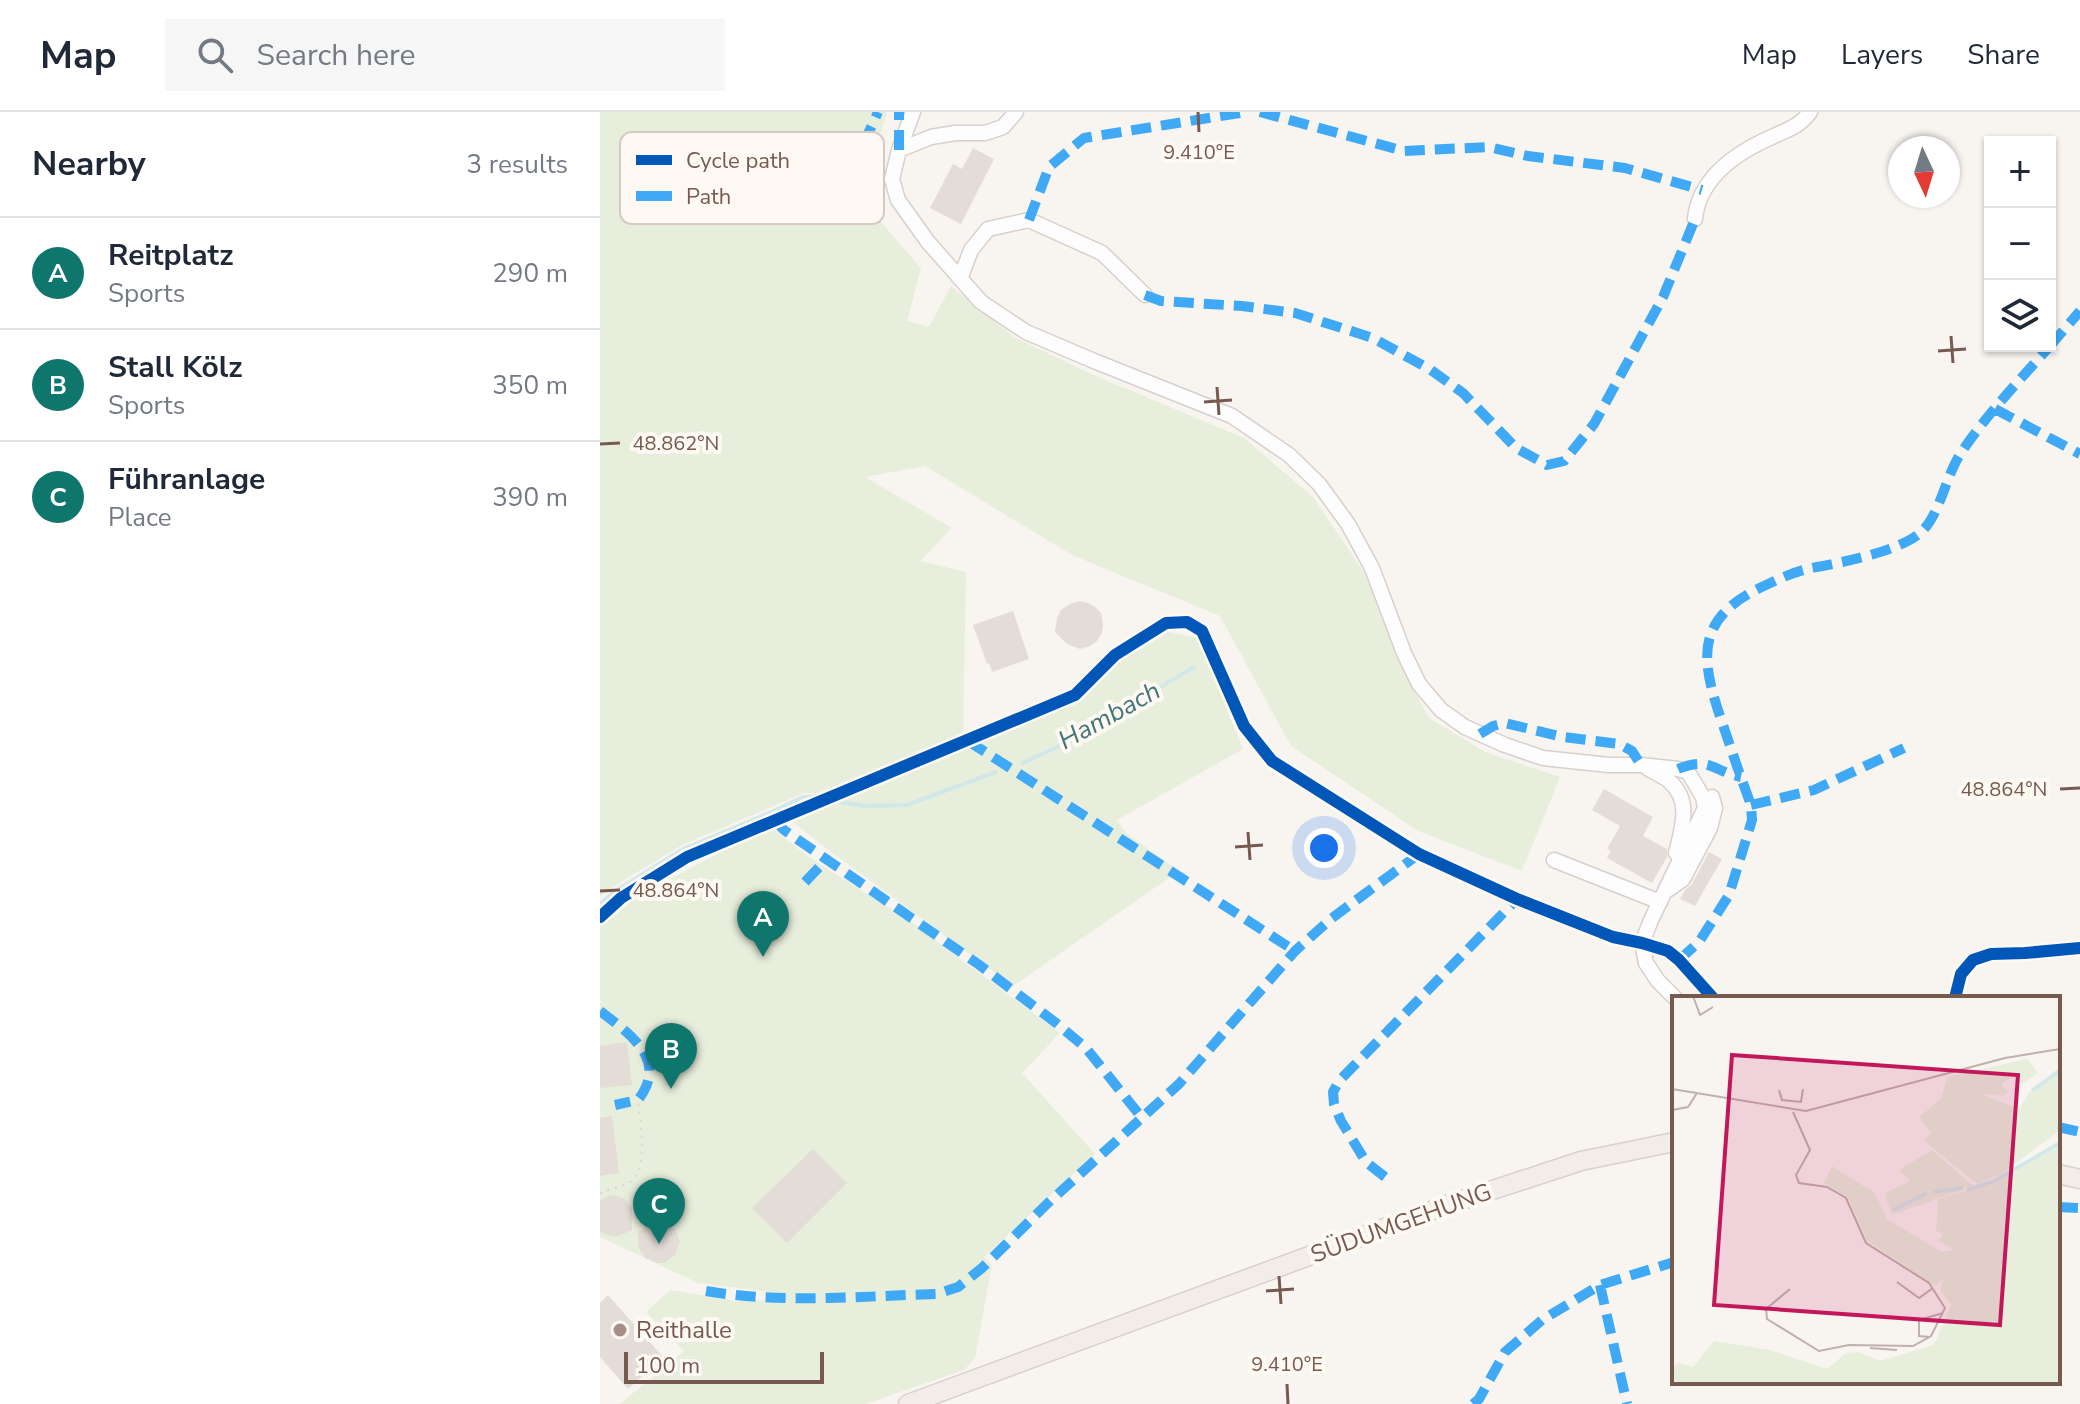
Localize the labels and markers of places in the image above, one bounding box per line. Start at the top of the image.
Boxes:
pin: A [737,891,789,957]
pin: B [645,1023,697,1089]
pin: C [633,1178,685,1244]
place label: Reithalle [636,1314,732,1346]
marker: Reithalle [611,1321,629,1339]

